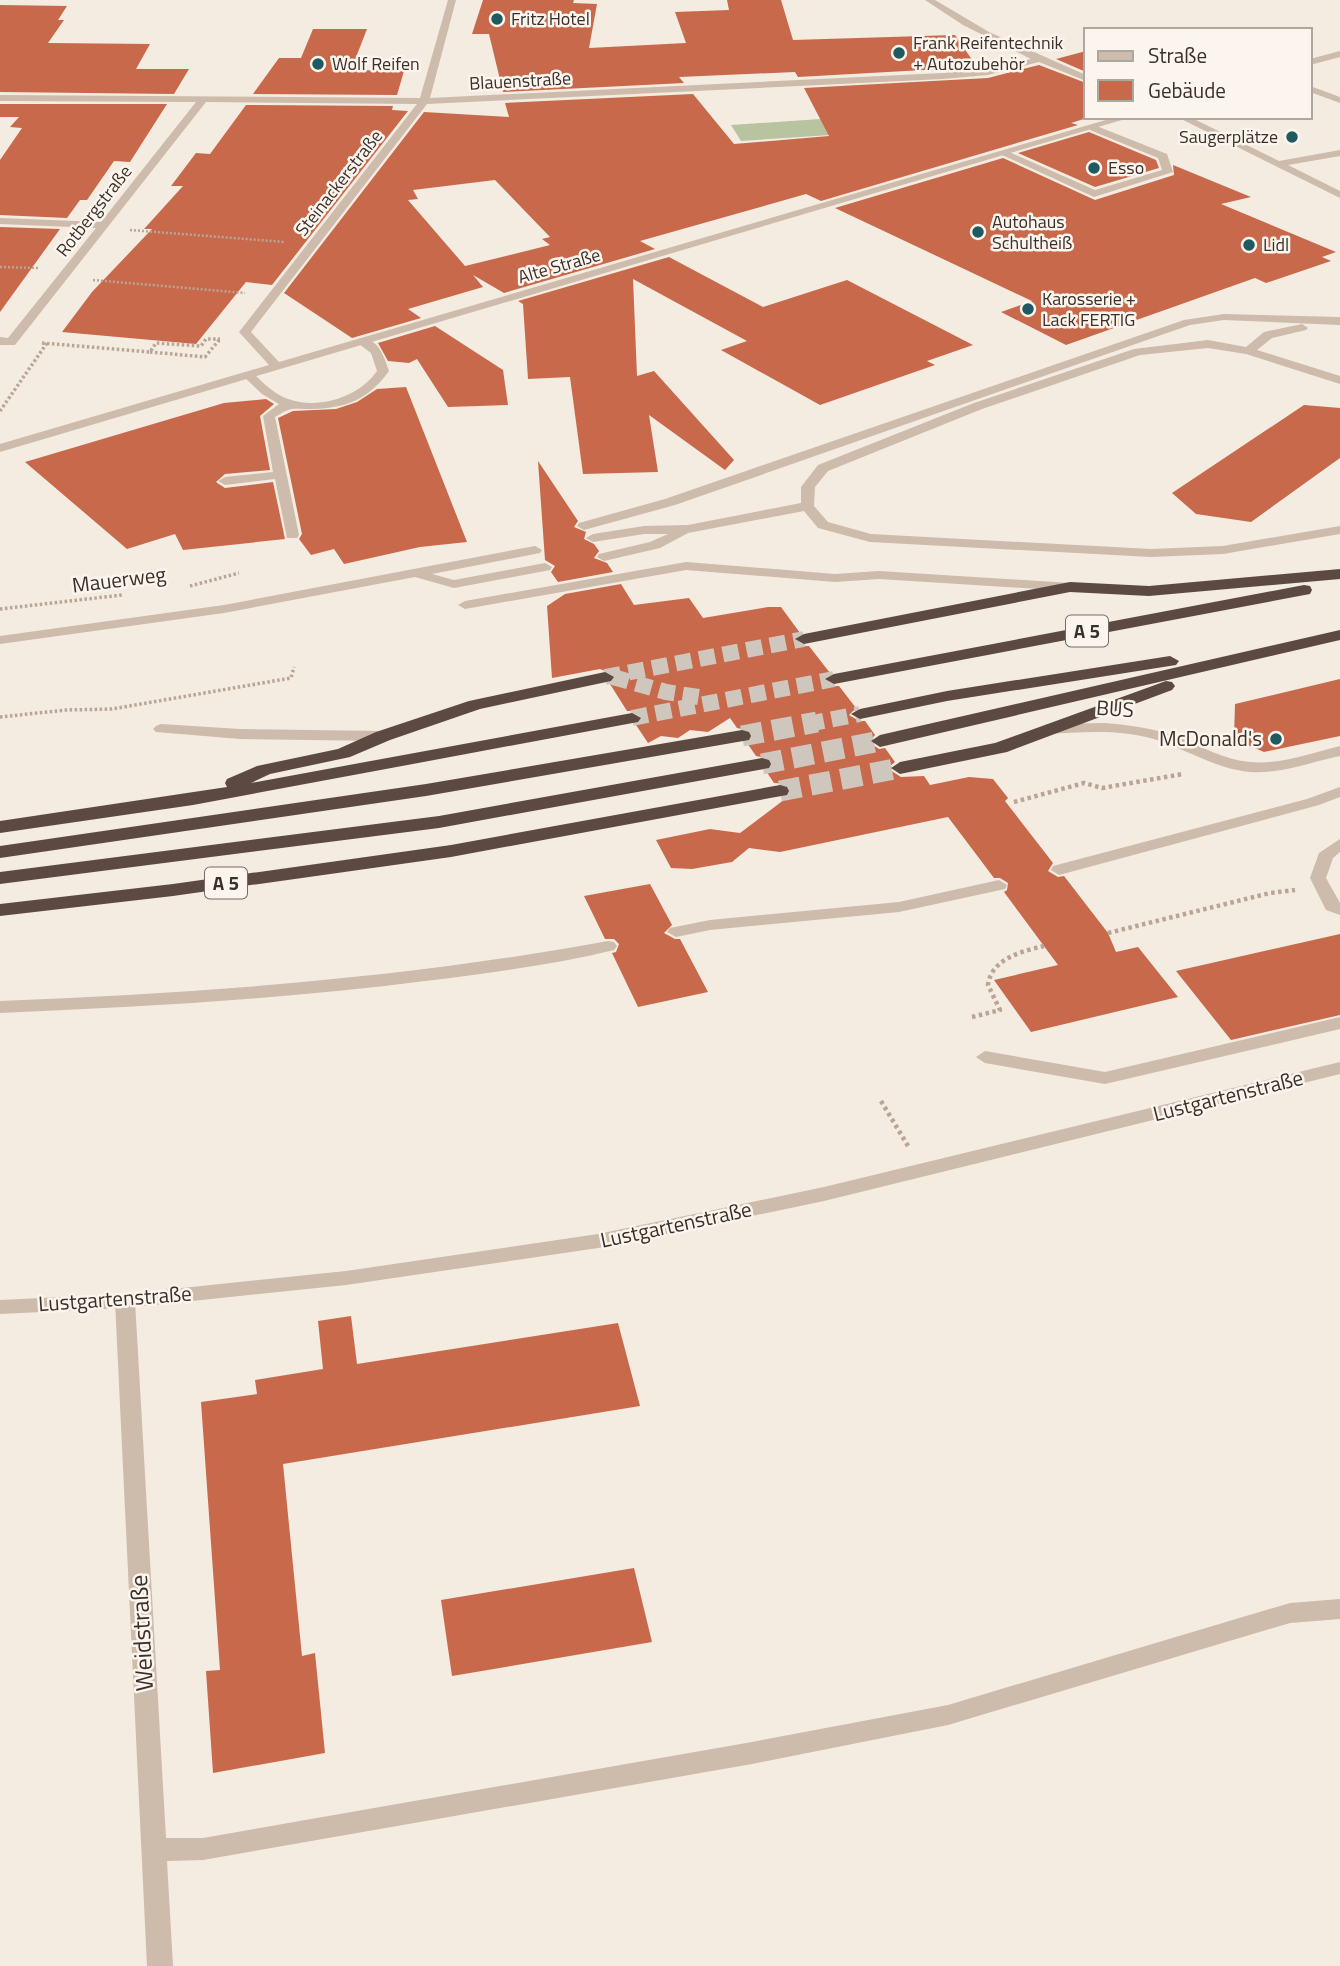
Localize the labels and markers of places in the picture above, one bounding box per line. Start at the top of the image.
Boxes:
place label: Fritz Hotel [511,5,590,32]
marker: Fritz Hotel [489,11,505,27]
place label: Frank Reifentechnik + Autozubehör [913,29,1064,77]
marker: Frank Reifentechnik + Autozubehör [891,45,907,61]
place label: Wolf Reifen [332,50,420,77]
marker: Wolf Reifen [310,56,326,72]
place label: Saugerplätze [1179,123,1278,150]
marker: Saugerplätze [1284,129,1300,145]
place label: Esso [1108,154,1144,181]
marker: Esso [1086,160,1102,176]
place label: Autohaus Schultheiß [992,208,1072,256]
marker: Autohaus Schultheiß [970,224,986,240]
place label: Lidl [1263,231,1289,258]
marker: Lidl [1241,237,1257,253]
place label: Karosserie + Lack FERTIG [1042,285,1136,333]
marker: Karosserie + Lack FERTIG [1020,301,1036,317]
place label: McDonald's [1159,722,1262,754]
marker: McDonald's [1268,731,1284,747]

